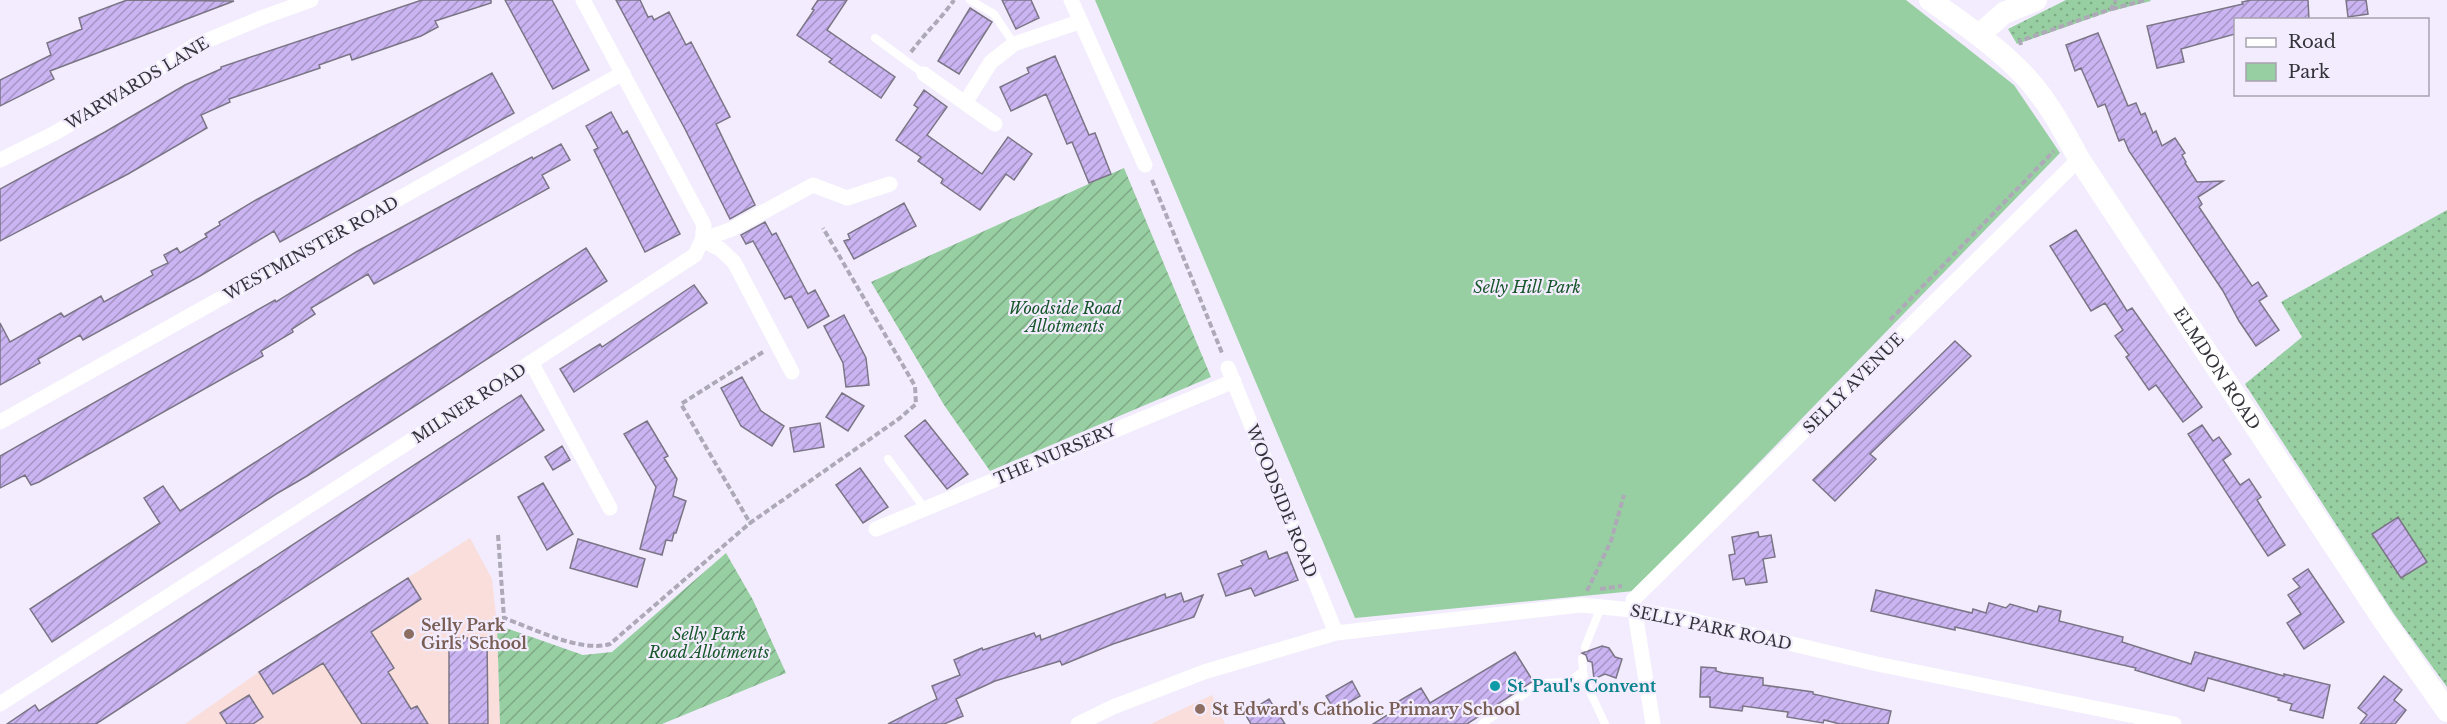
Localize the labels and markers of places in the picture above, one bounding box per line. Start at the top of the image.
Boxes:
place label: Selly Park Girls' School [421,615,527,653]
marker: Selly Park Girls' School [402,627,416,641]
place label: St. Paul's Convent [1507,676,1657,696]
marker: St. Paul's Convent [1488,679,1502,693]
place label: St Edward's Catholic Primary School [1212,699,1521,719]
marker: St Edward's Catholic Primary School [1193,702,1207,716]

